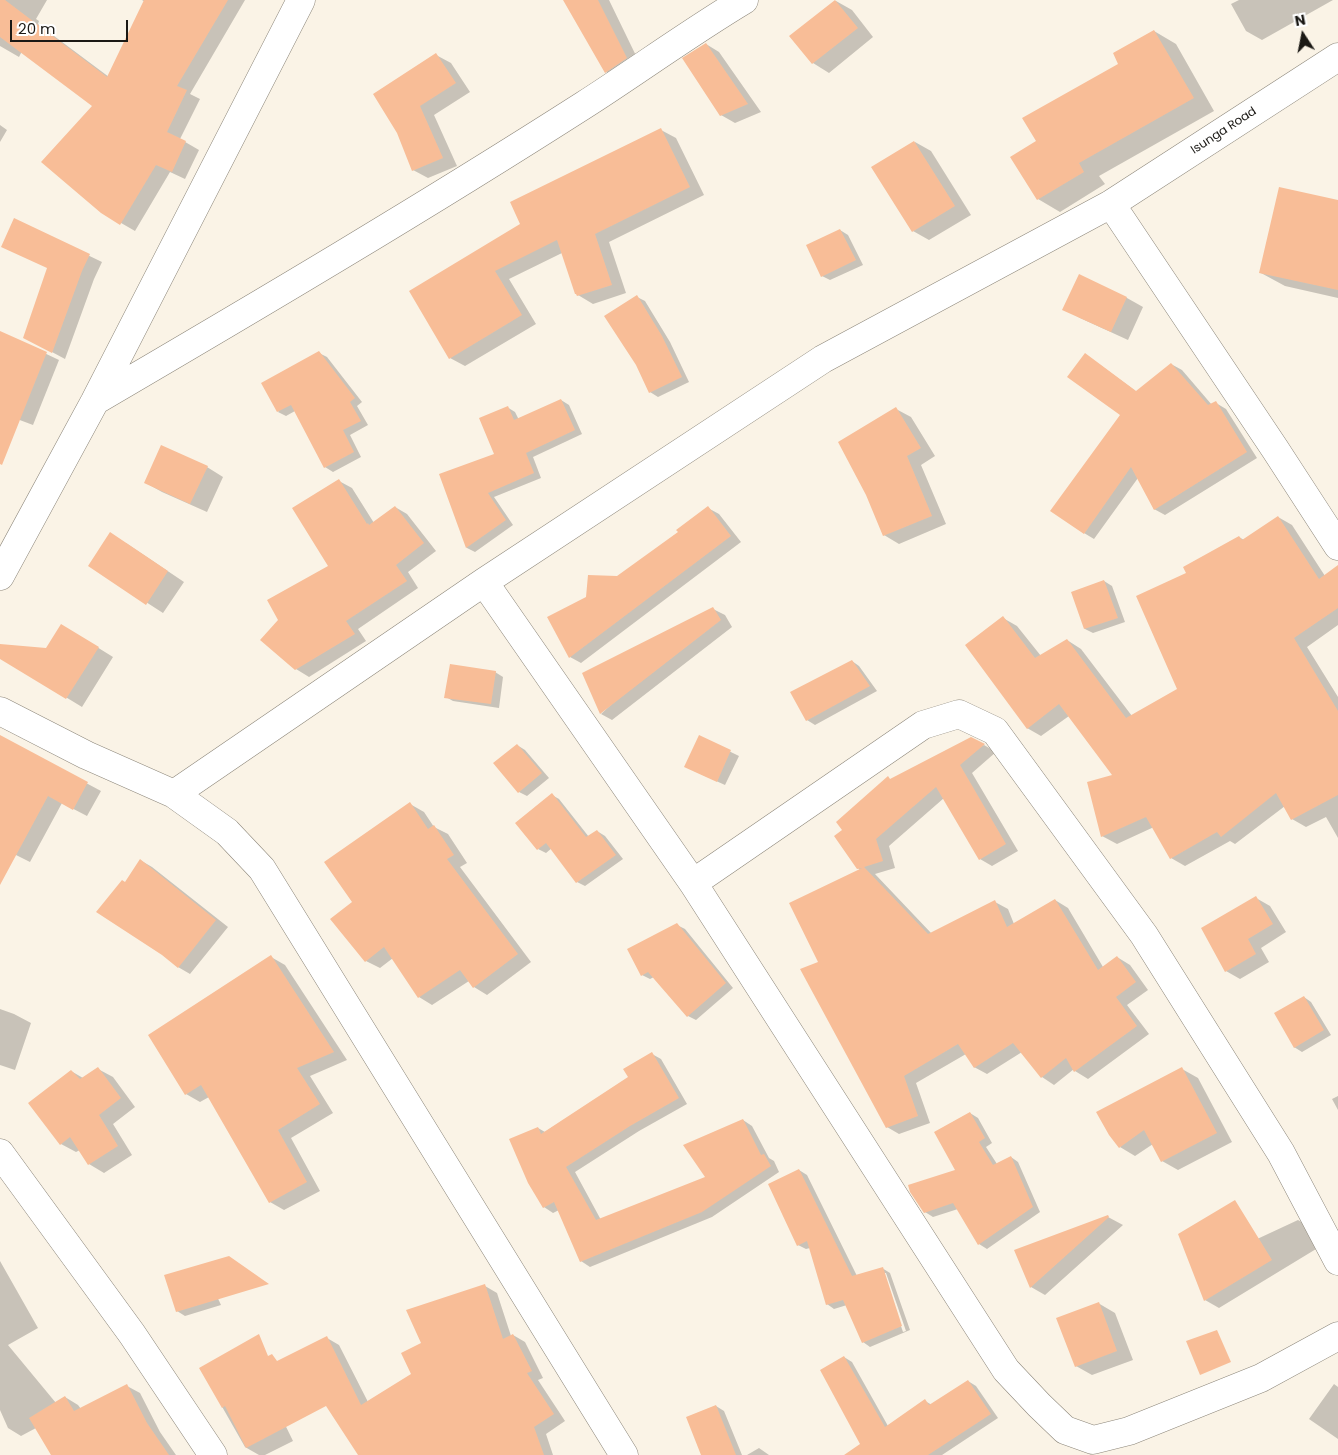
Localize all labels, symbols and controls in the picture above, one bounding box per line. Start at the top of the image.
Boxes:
text: N [1293,9,1307,31]
scale bar [12,10,130,42]
north arrow [1278,10,1328,60]
text: 20 m [18,18,56,39]
street label: Isunga Road [1189,104,1259,158]

